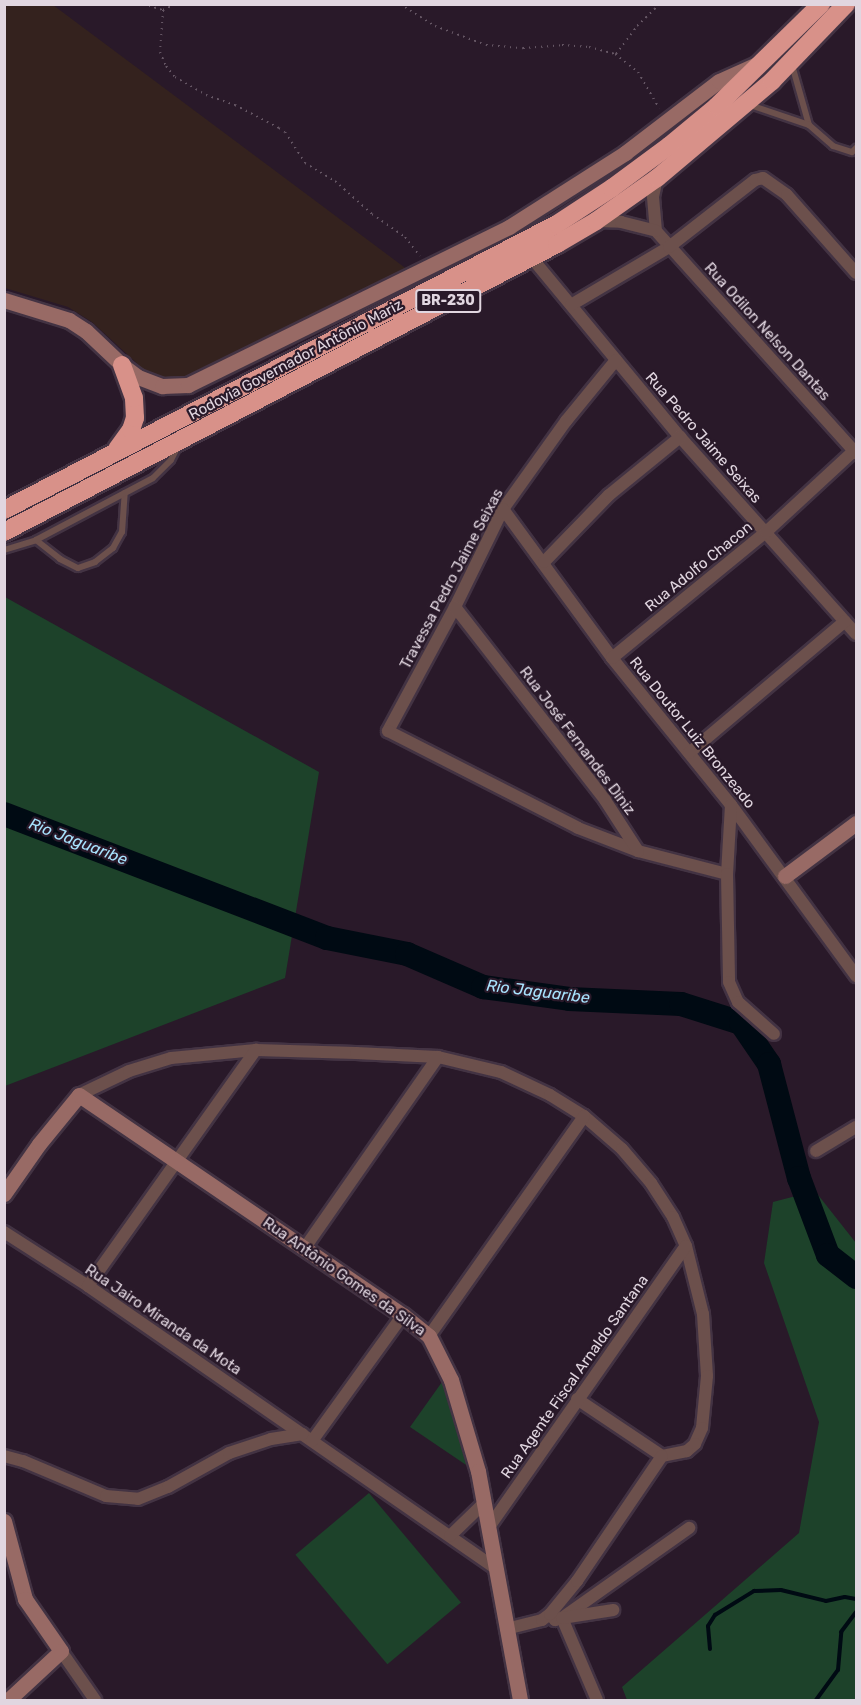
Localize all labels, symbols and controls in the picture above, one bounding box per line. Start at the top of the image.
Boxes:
street label: Rua Odilon Nelson Dantas [700,259,834,405]
road number: BR-230 [415,290,481,312]
street label: Rodovia Governador Antônio Mariz [186,296,406,424]
street label: Rua Pedro Jaime Seixas [641,369,765,507]
street label: Travessa Pedro Jaime Seixas [397,486,507,672]
street label: Rua Adolfo Chacon [642,518,756,616]
street label: Rua Doutor Luiz Bronzeado [625,654,759,812]
street label: Rua José Fernandes Diniz [515,663,639,819]
water label: Rio Jaguaribe [26,814,130,870]
water label: Rio Jaguaribe [485,976,591,1008]
street label: Rua Antônio Gomes da Silva [259,1214,429,1340]
street label: Rua Jairo Miranda da Mota [81,1261,245,1379]
street label: Rua Agente Fiscal Arnaldo Santana [497,1271,653,1483]

